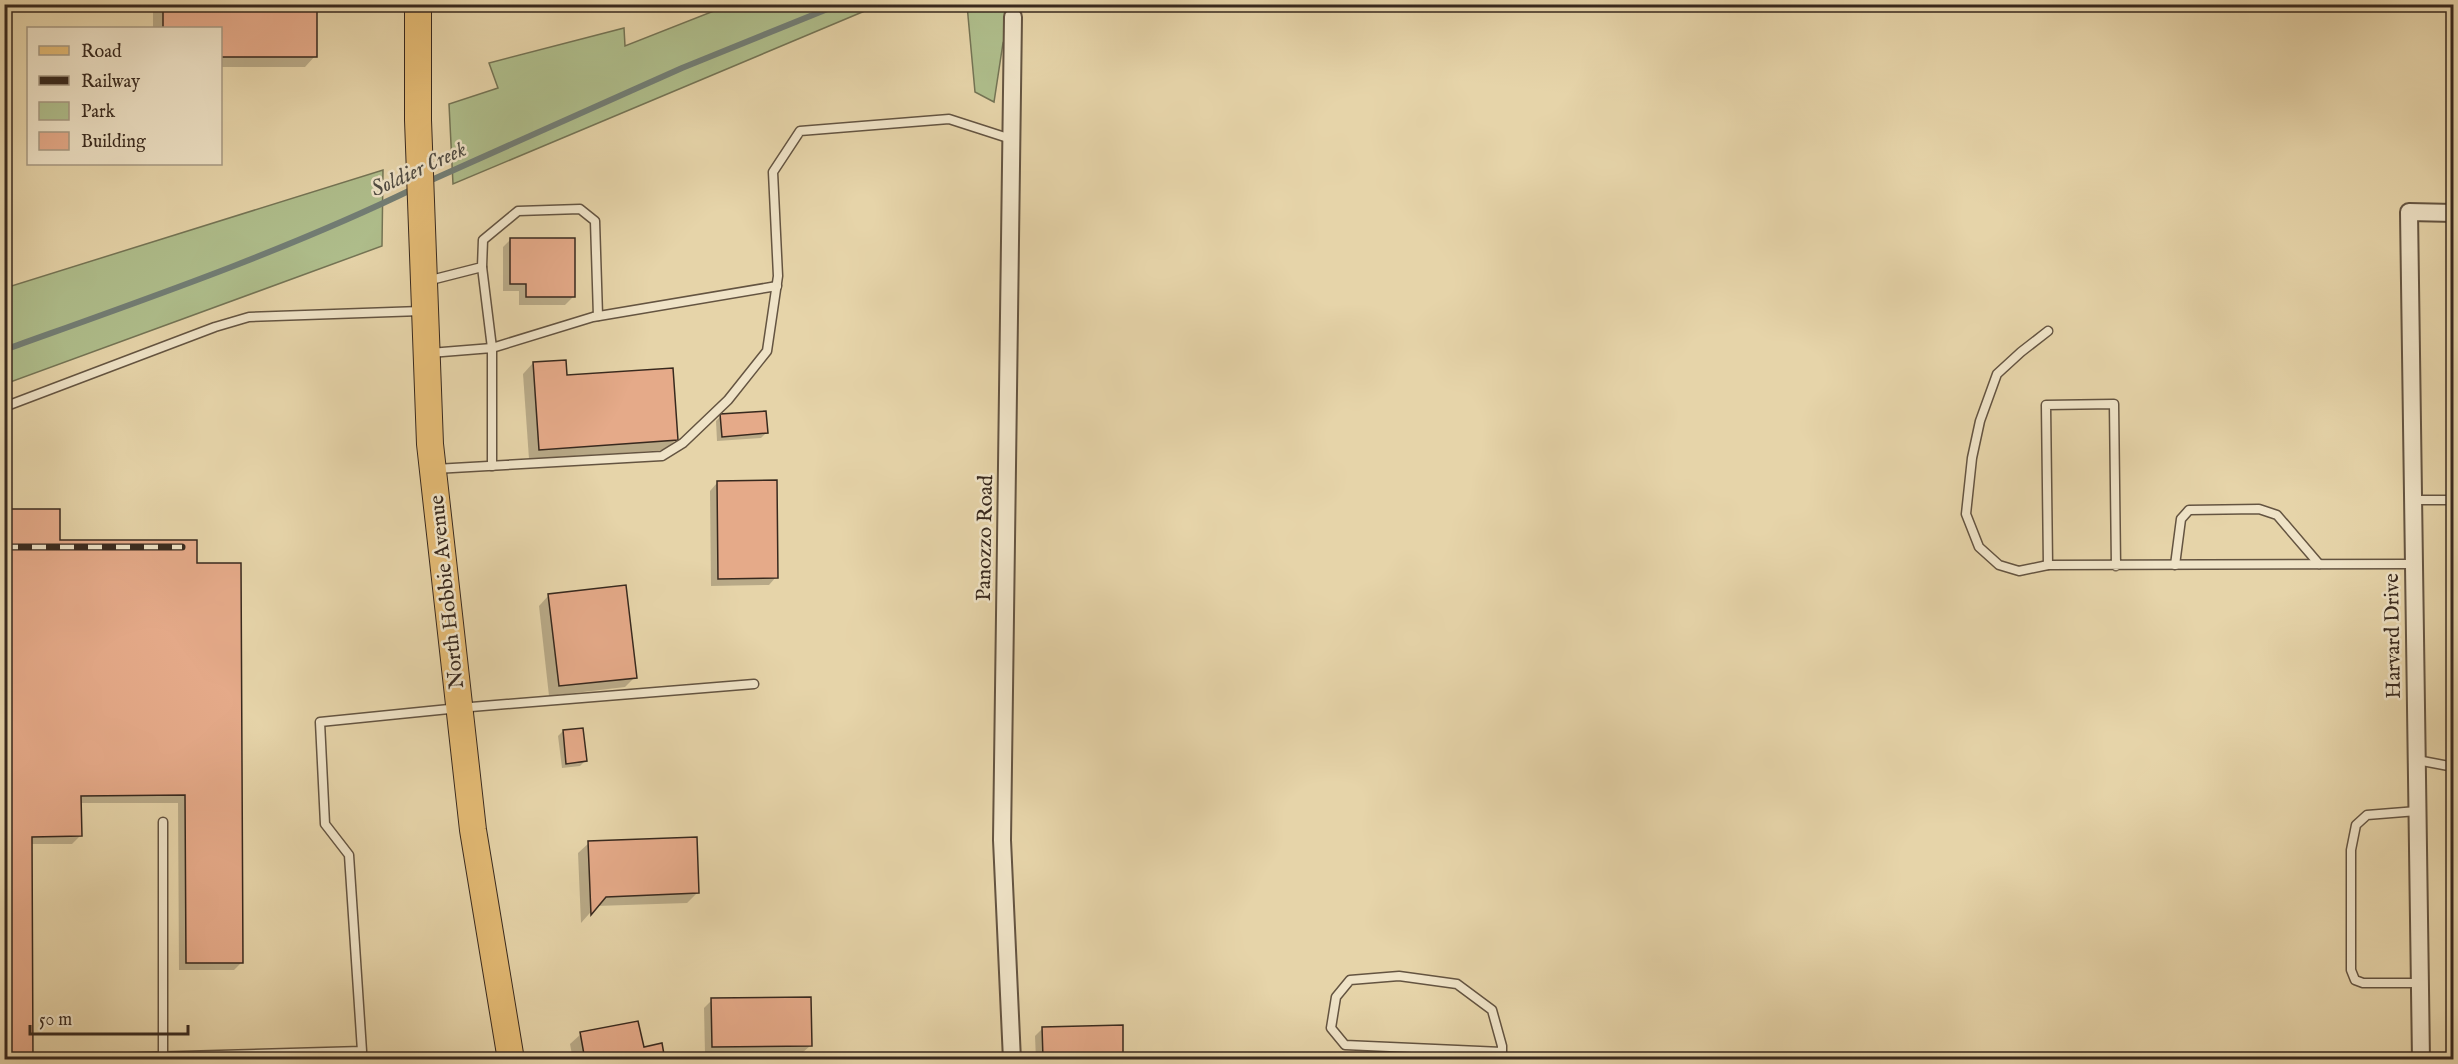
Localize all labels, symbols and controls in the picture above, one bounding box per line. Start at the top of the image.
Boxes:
legend [27,27,222,165]
text: Road [81,41,122,64]
text: Railway [81,71,140,94]
text: Park [81,101,116,124]
text: Building [81,131,146,154]
water label: Soldier Creek [367,135,471,204]
street label: Panozzo Road [971,474,1000,601]
street label: North Hobbie Avenue [424,493,471,690]
street label: Harvard Drive [2379,573,2408,699]
scale bar [30,998,188,1036]
text: 50 m [39,1009,72,1032]

